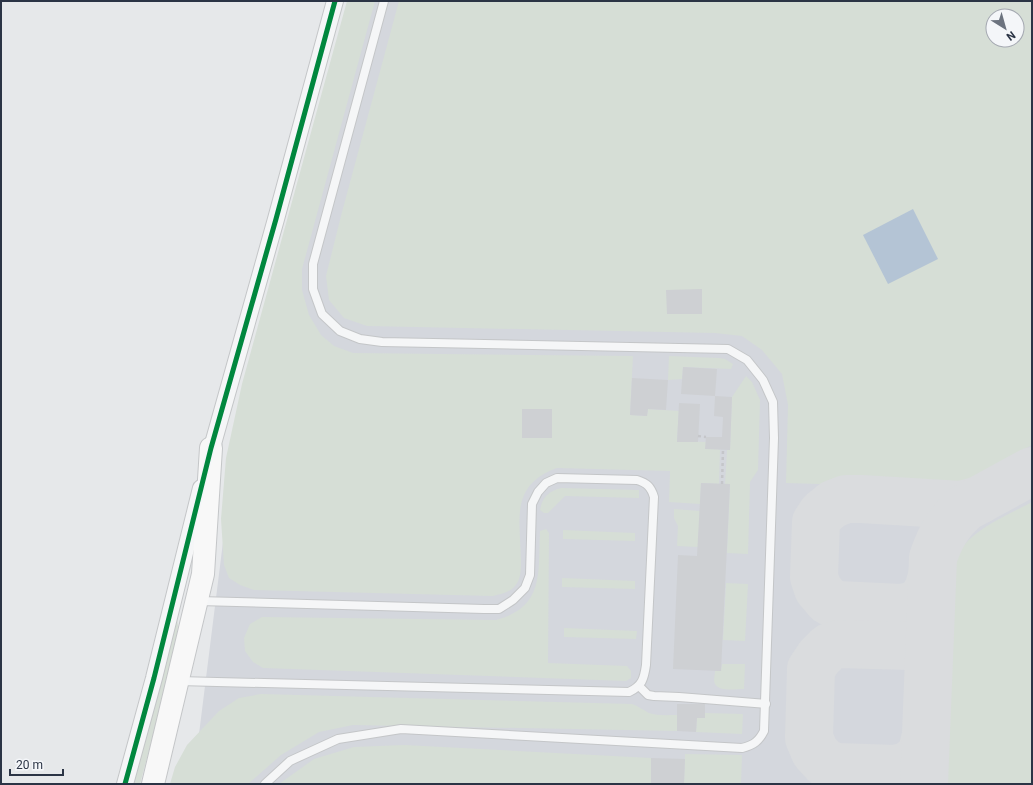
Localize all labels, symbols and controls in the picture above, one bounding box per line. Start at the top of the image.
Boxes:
north arrow [985,8,1025,48]
text: N [1004,28,1018,43]
scale bar [10,751,63,777]
text: 20 m [16,758,43,772]

